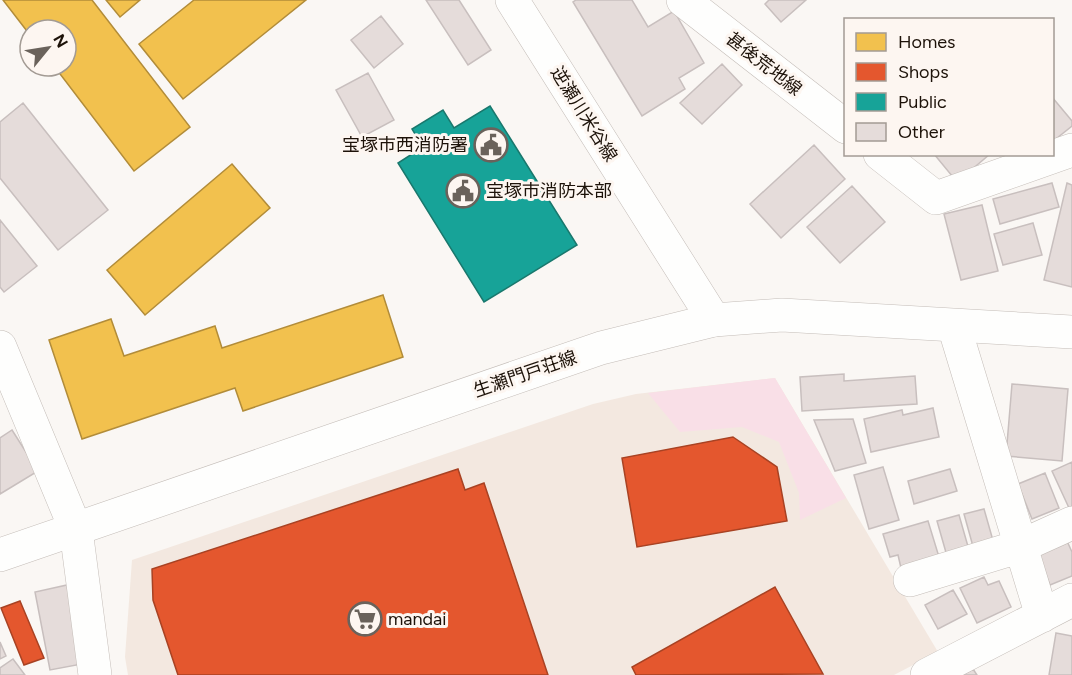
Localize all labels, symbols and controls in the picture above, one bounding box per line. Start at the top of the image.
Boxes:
north arrow [18,18,78,78]
legend [844,18,1054,156]
street label: 甚後荒地線 [722,28,806,100]
text: N [49,31,72,51]
text: Homes [898,31,956,53]
text: Shops [898,61,949,83]
street label: 逆瀬川米谷線 [546,62,622,166]
text: Public [898,91,947,113]
text: Other [898,121,945,143]
public building icon: 宝塚市西消防署 [473,127,509,163]
place label: 宝塚市西消防署 [342,134,468,156]
public building icon: 宝塚市消防本部 [445,173,481,209]
place label: 宝塚市消防本部 [486,180,612,202]
street label: 生瀬門戸荘線 [470,346,580,402]
supermarket icon: mandai [347,601,383,637]
place label: mandai [388,608,446,630]

